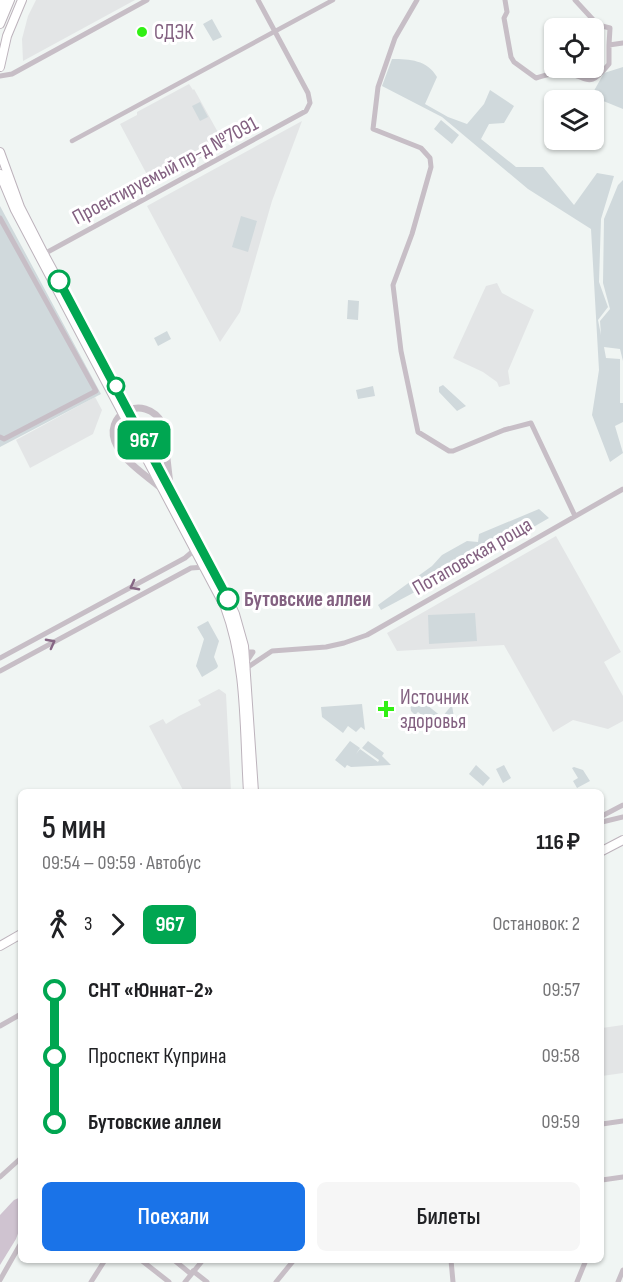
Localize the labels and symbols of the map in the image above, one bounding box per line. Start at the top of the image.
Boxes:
place label: СДЭК [154,20,194,45]
marker: СДЭК [135,25,149,39]
street label: Проектируемый пр-д №7091 [68,111,263,230]
unlabelled marker [48,270,70,292]
unlabelled marker [107,377,125,395]
line badge: 967 [110,420,178,460]
street label: Потаповская роща [408,512,537,601]
one-way arrow [130,579,140,590]
place label: Бутовские аллеи [244,587,371,612]
marker: Бутовские аллеи [217,588,239,610]
one-way arrow [45,639,56,650]
place label: Источник здоровья [400,685,469,734]
marker: Источник здоровья [377,700,395,718]

